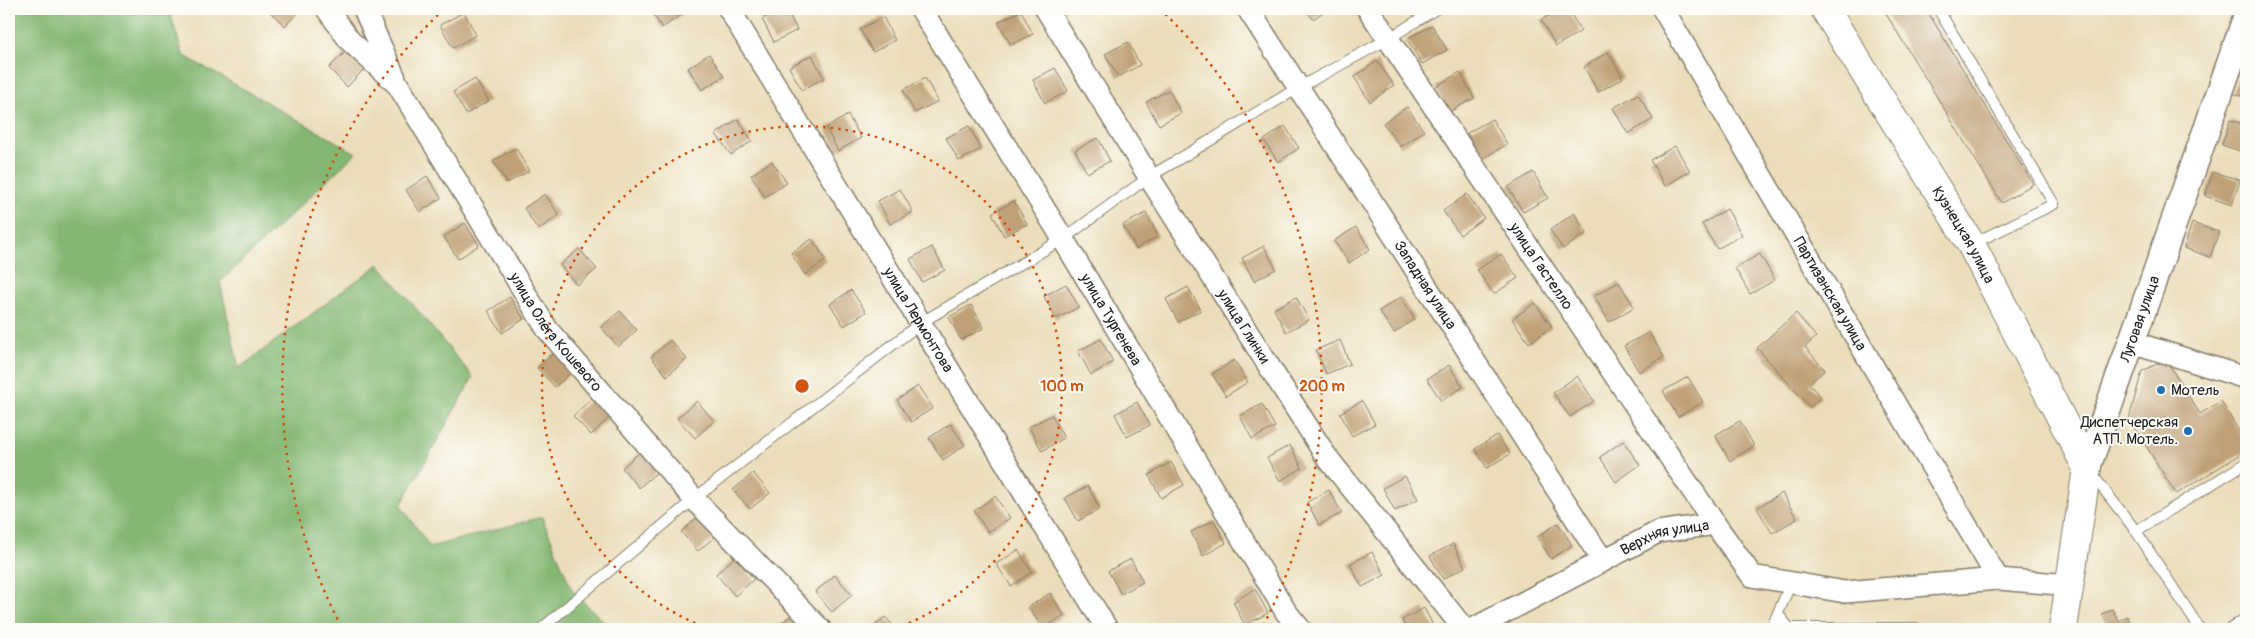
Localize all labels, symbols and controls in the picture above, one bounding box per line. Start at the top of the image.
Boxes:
street label: Кузнецкая улица [1928,183,1999,286]
street label: улица Гастелло [1505,218,1577,313]
street label: Партизанская улица [1789,233,1871,354]
street label: Западная улица [1390,237,1461,333]
street label: улица Лермонтова [879,263,958,376]
street label: улица Олега Кошевого [505,268,606,395]
street label: улица Тургенева [1076,269,1146,369]
street label: Луговая улица [2115,273,2164,366]
street label: улица Глинки [1213,285,1275,367]
centre of rings [793,377,811,395]
text: 100 m [1041,377,1083,396]
text: 200 m [1299,377,1345,396]
place label: Мотель [2171,381,2220,400]
marker: Мотель [2155,384,2167,396]
place label: Диспетчерская АТП. Мотель. [2080,413,2178,449]
marker: Диспетчерская АТП. Мотель. [2182,425,2194,437]
street label: Верхняя улица [1617,515,1710,560]

